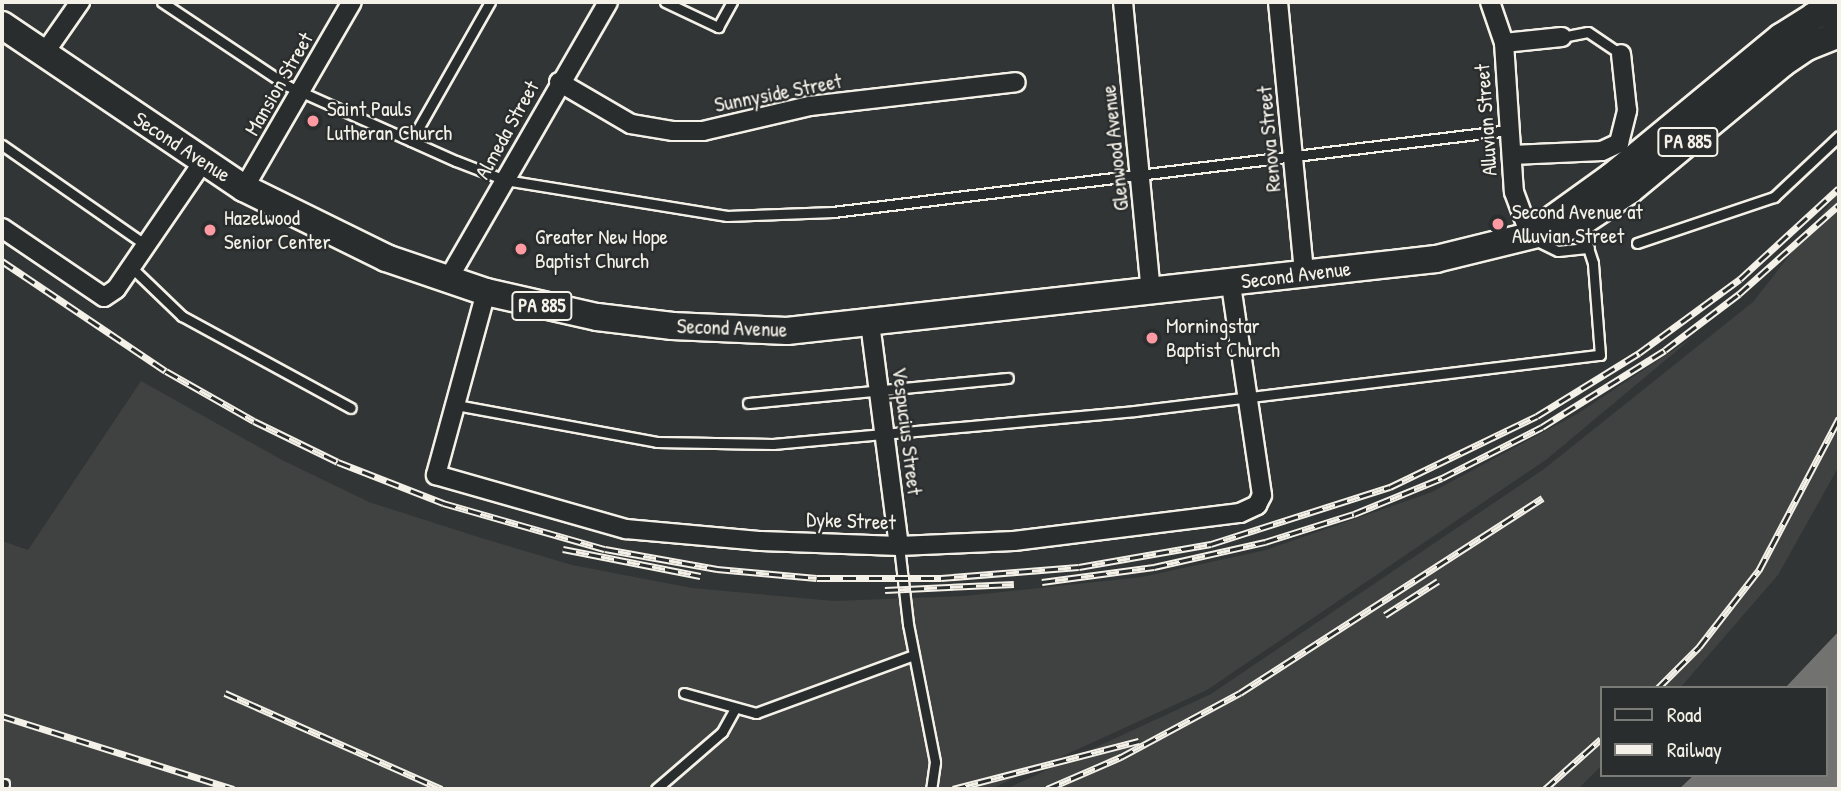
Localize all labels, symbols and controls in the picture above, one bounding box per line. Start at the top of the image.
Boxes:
street label: Mansion Street [239,28,319,140]
street label: Alluvian Street [1470,63,1502,177]
street label: Sunnyside Street [712,68,844,118]
street label: Almeda Street [470,76,544,184]
street label: Glenwood Avenue [1096,84,1134,212]
street label: Renova Street [1252,85,1286,193]
place label: Saint Pauls Lutheran Church [327,96,452,146]
street label: Second Avenue [129,106,235,188]
marker: Saint Pauls Lutheran Church [305,113,321,129]
road number: PA 885 [1656,126,1720,158]
place label: Second Avenue at Alluvian Street [1512,199,1643,249]
place label: Hazelwood Senior Center [224,205,331,255]
marker: Second Avenue at Alluvian Street [1490,216,1506,232]
marker: Hazelwood Senior Center [202,222,218,238]
place label: Greater New Hope Baptist Church [535,224,668,274]
marker: Greater New Hope Baptist Church [513,241,529,257]
street label: Second Avenue [1240,256,1352,294]
road number: PA 885 [510,290,574,322]
street label: Second Avenue [676,313,788,343]
place label: Morningstar Baptist Church [1166,313,1280,363]
marker: Morningstar Baptist Church [1144,330,1160,346]
street label: Vespucius Street [887,366,927,496]
street label: Dyke Street [806,507,896,535]
legend [1600,686,1827,777]
text: Road [1667,700,1701,729]
text: Railway [1667,735,1722,764]

